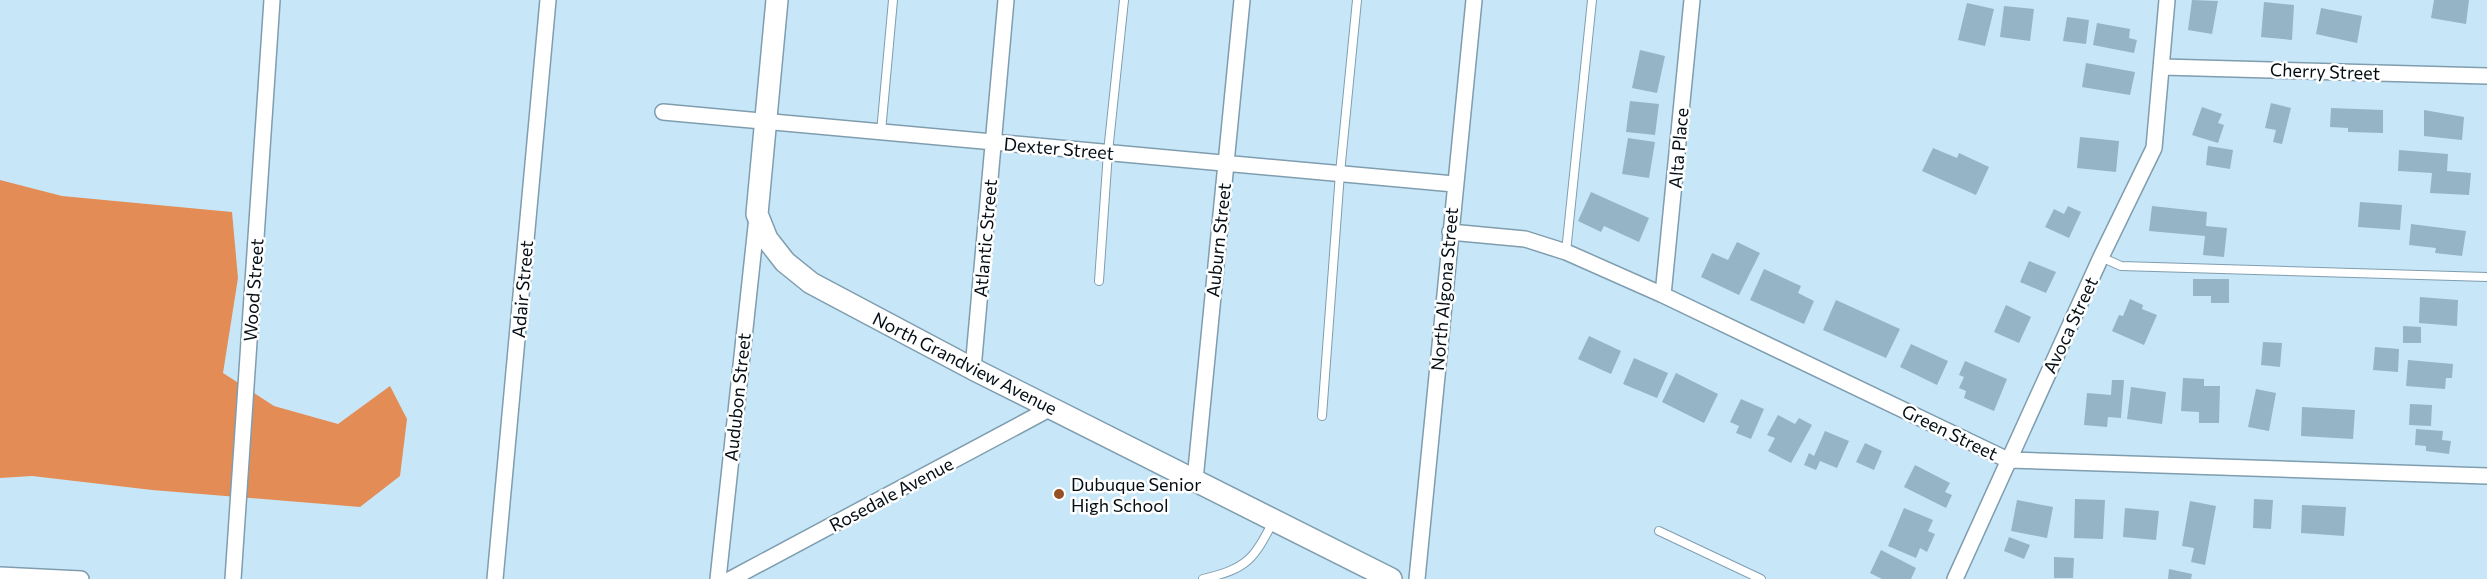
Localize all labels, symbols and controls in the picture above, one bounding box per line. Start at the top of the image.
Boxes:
street label: Cherry Street [2270,58,2380,84]
street label: Alta Place [1664,107,1692,189]
street label: Dexter Street [1003,132,1115,164]
street label: Atlantic Street [969,178,1001,298]
street label: Auburn Street [1201,182,1235,298]
street label: North Algona Street [1426,206,1462,372]
street label: Wood Street [238,238,268,342]
street label: Adair Street [507,239,537,339]
street label: Avoca Street [2038,273,2102,377]
street label: North Grandview Avenue [869,307,1061,419]
street label: Audubon Street [719,332,755,462]
street label: Green Street [1899,399,2001,465]
street label: Rosedale Avenue [825,452,957,536]
place label: Dubuque Senior High School [1071,473,1201,516]
marker: Dubuque Senior High School [1052,487,1066,501]

